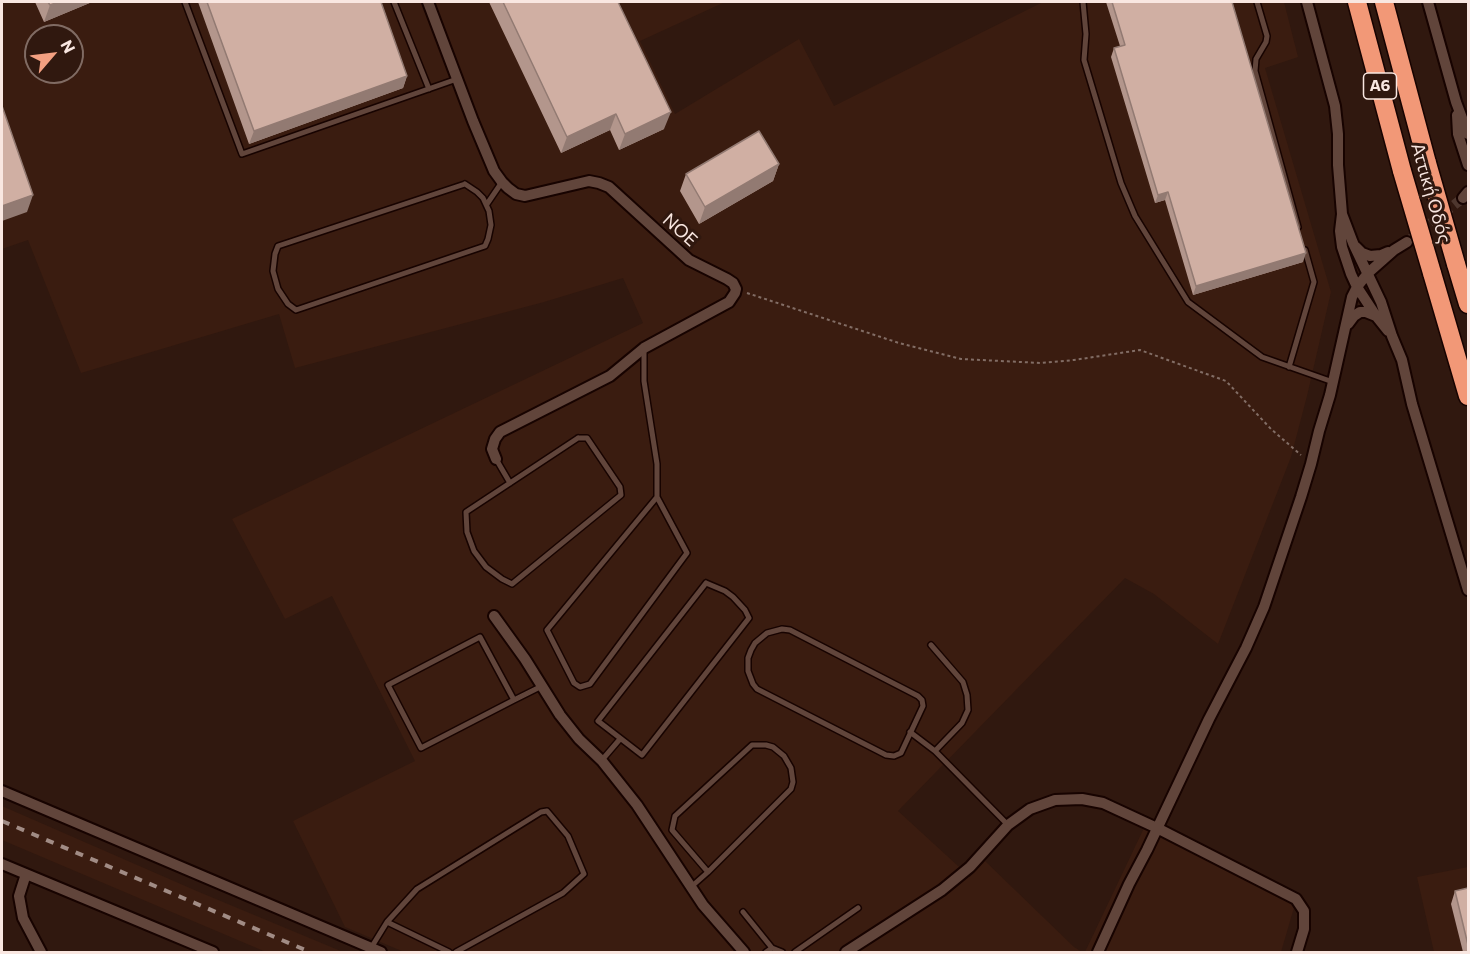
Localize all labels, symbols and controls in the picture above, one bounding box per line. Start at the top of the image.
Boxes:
north arrow [24,24,84,84]
text: N [57,36,80,56]
road number: Α6 [1364,73,1396,99]
street label: Αττική Οδός [1406,140,1456,246]
street label: NOE [658,209,702,251]

